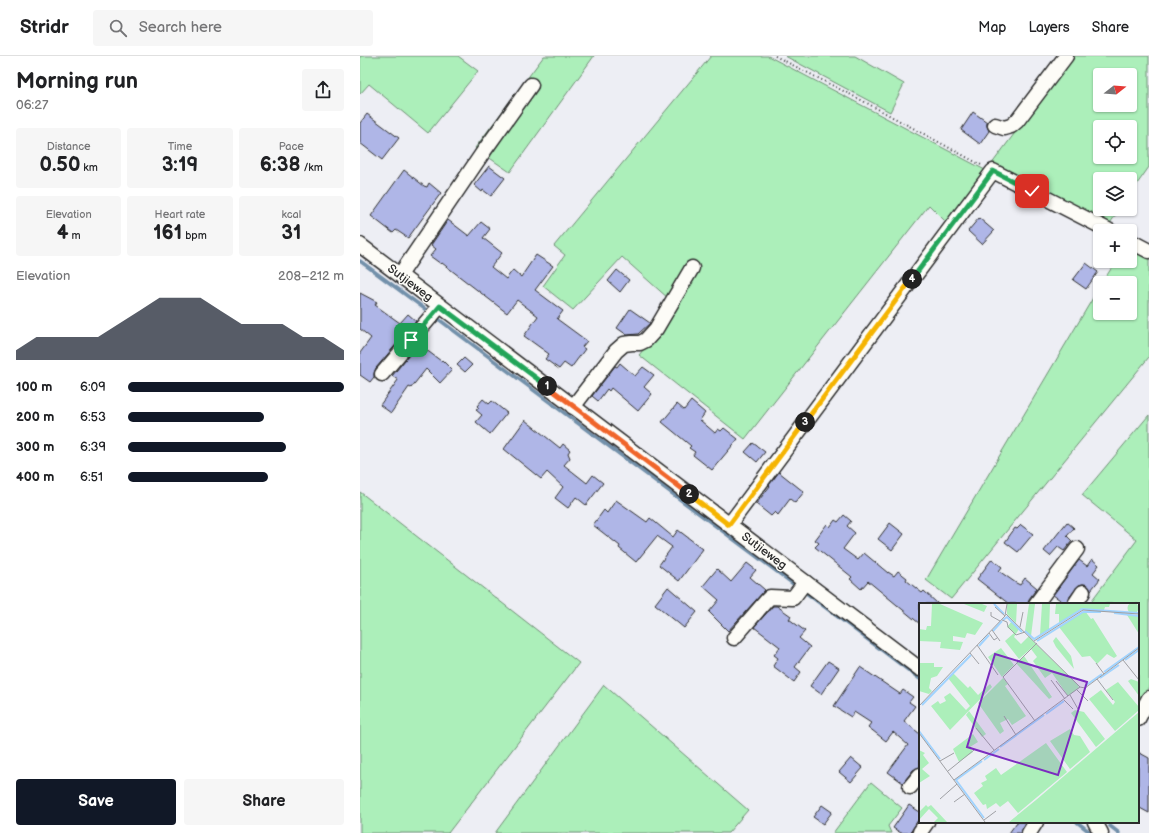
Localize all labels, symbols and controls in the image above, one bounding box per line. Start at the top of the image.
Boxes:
search box [93,10,373,46]
text: Stridr [20,16,69,39]
icon: search [107,17,129,39]
text: Search here [139,18,222,37]
text: Map [978,19,1006,36]
text: Layers [1028,19,1070,36]
text: Share [1092,19,1129,36]
text: Morning run [16,68,138,95]
north arrow [1093,68,1137,112]
map controls [1093,68,1137,320]
button: share [302,69,344,111]
text: 06:27 [16,97,48,113]
button: locate [1093,120,1137,164]
text: Distance [47,140,91,153]
text: Time [168,140,192,153]
text: Pace [279,140,304,153]
text: 0.50 [39,153,80,177]
text: 3:19 [162,153,198,177]
text: 6:38 [260,153,300,177]
text: km [80,161,98,174]
text: /km [300,161,323,174]
button: layers [1093,172,1137,216]
pin [1015,174,1049,208]
icon: check [1021,180,1043,202]
text: Elevation [46,208,92,221]
text: Heart rate [155,208,205,221]
text: kcal [281,208,301,221]
text: 4 [57,221,69,245]
text: 161 [153,221,182,245]
text: 31 [281,221,301,245]
button: + [1093,224,1137,268]
text: m [69,229,81,242]
text: bpm [182,229,207,242]
street label: Sutjieweg [384,261,436,305]
text: Elevation [16,268,70,284]
text: 208–212 m [278,268,344,284]
pin: 4 [902,269,922,289]
text: 4 [909,272,915,285]
button: − [1093,276,1137,320]
pin [394,323,428,357]
icon: arrive [400,329,422,351]
pin: 1 [537,376,557,396]
text: 100 m [16,379,52,395]
text: 6:09 [80,379,106,395]
text: 1 [545,379,549,392]
text: 200 m [16,409,54,425]
text: 6:53 [80,409,106,425]
pin: 3 [795,412,815,432]
text: 3 [802,415,808,428]
text: 300 m [16,439,54,455]
text: 6:39 [80,439,106,455]
text: 400 m [16,469,54,485]
text: 6:51 [80,469,103,485]
pin: 2 [679,484,699,504]
text: 2 [686,487,692,500]
street label: Sutjieweg [738,529,790,573]
inset map [919,603,1139,823]
button: Save [16,779,176,825]
button: Share [184,779,344,825]

